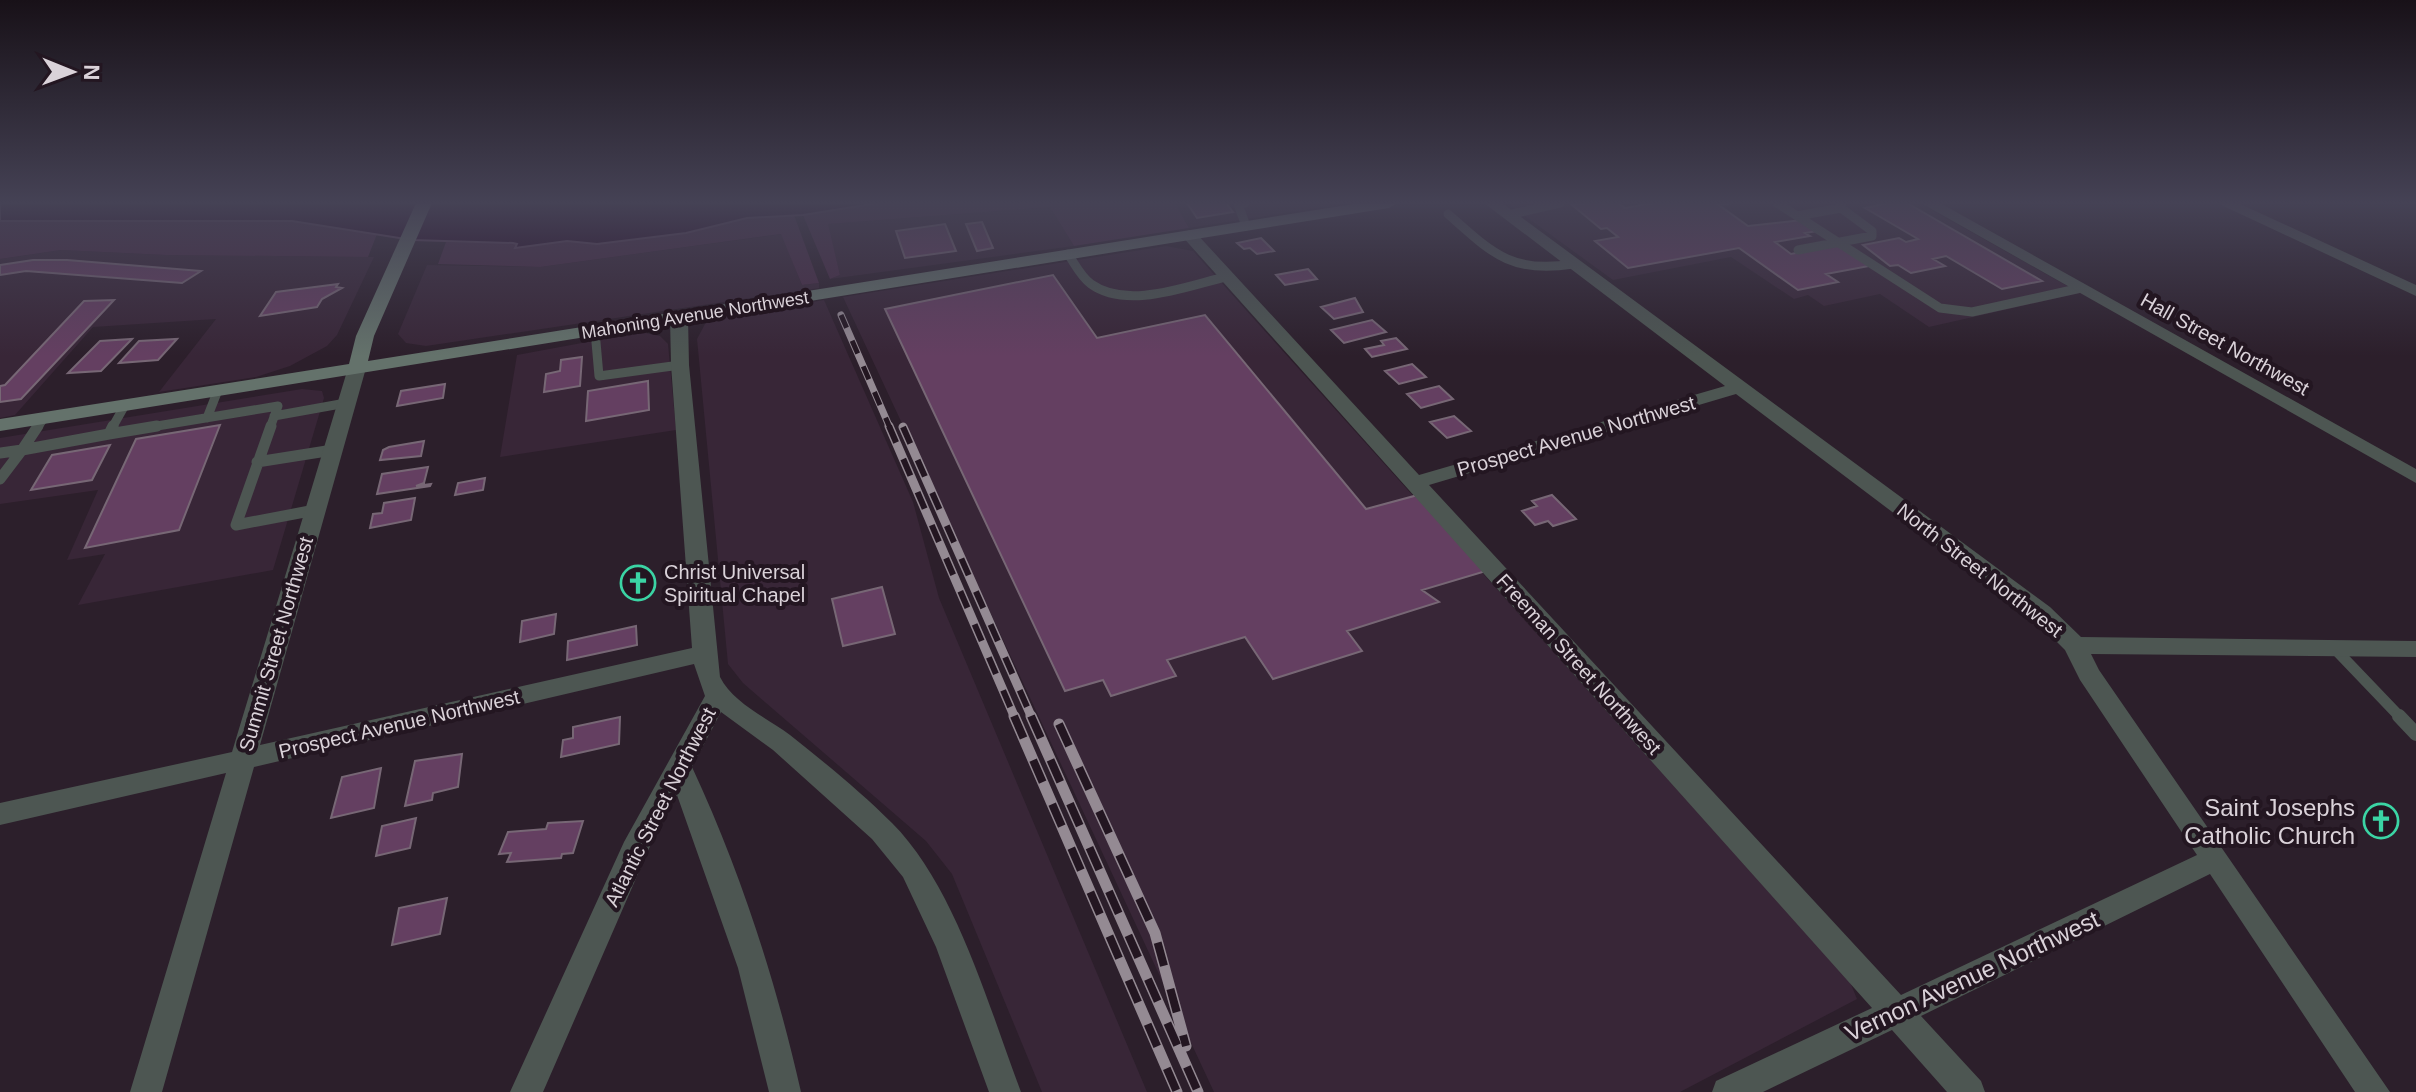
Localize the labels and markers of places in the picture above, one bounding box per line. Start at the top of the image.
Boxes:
place label: Christ Universal Spiritual Chapel [664,561,805,606]
church icon: Christ Universal Spiritual Chapel [619,564,657,602]
place label: Saint Josephs Catholic Church [2184,794,2355,849]
church icon: Saint Josephs Catholic Church [2362,802,2400,840]

